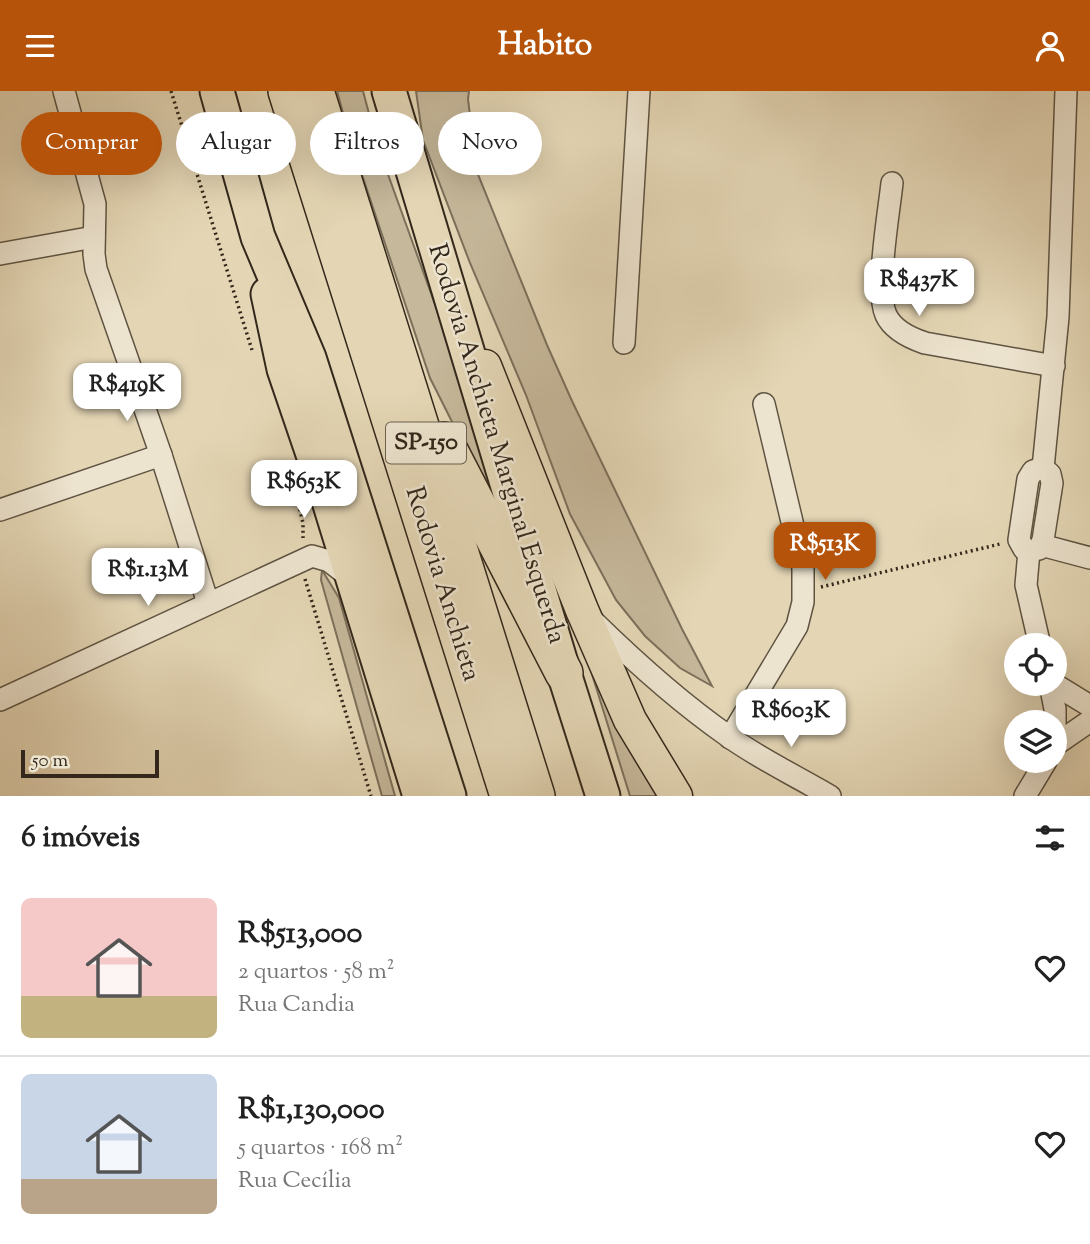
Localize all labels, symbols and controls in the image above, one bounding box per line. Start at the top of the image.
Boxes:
text: Habito [498,23,592,69]
icon: menu [21,27,59,65]
icon: person [1031,27,1069,65]
chip: Comprar [21,112,162,175]
chip: Alugar [176,112,296,175]
chip: Filtros [310,112,424,175]
chip: Novo [438,112,542,175]
street label: Rodovia Anchieta Marginal Esquerda [420,240,572,648]
pin: R$437K [862,259,976,318]
text: R$437K [880,264,958,297]
pin: R$419K [70,363,184,423]
text: R$419K [89,369,165,402]
road number: SP-150 [386,423,466,463]
pin: R$653K [247,461,361,520]
text: R$653K [267,466,341,499]
street label: Rodovia Anchieta [398,483,486,685]
pin: R$513K [768,523,882,582]
text: R$513K [790,528,860,561]
pin: R$1.13M [83,549,213,608]
text: R$1.13M [108,554,188,587]
map controls [1004,633,1067,773]
button: locate [1004,633,1067,696]
pin: R$603K [734,689,848,749]
text: R$603K [752,695,830,728]
button: layers [1004,710,1067,773]
scale bar [21,747,159,779]
text: 50 m [32,748,68,775]
text: 6 imóveis [21,817,140,860]
icon: filters [1031,819,1069,857]
text: R$513,000 [238,913,362,956]
icon: home [77,926,161,1010]
icon: heart [1031,949,1069,987]
text: 2 quartos · 58 m² [238,956,395,989]
text: Rua Candia [238,989,355,1022]
text: R$1,130,000 [238,1089,385,1132]
icon: home [77,1102,161,1186]
icon: heart [1031,1125,1069,1163]
text: 5 quartos · 168 m² [238,1132,403,1165]
text: Rua Cecília [238,1165,352,1198]

